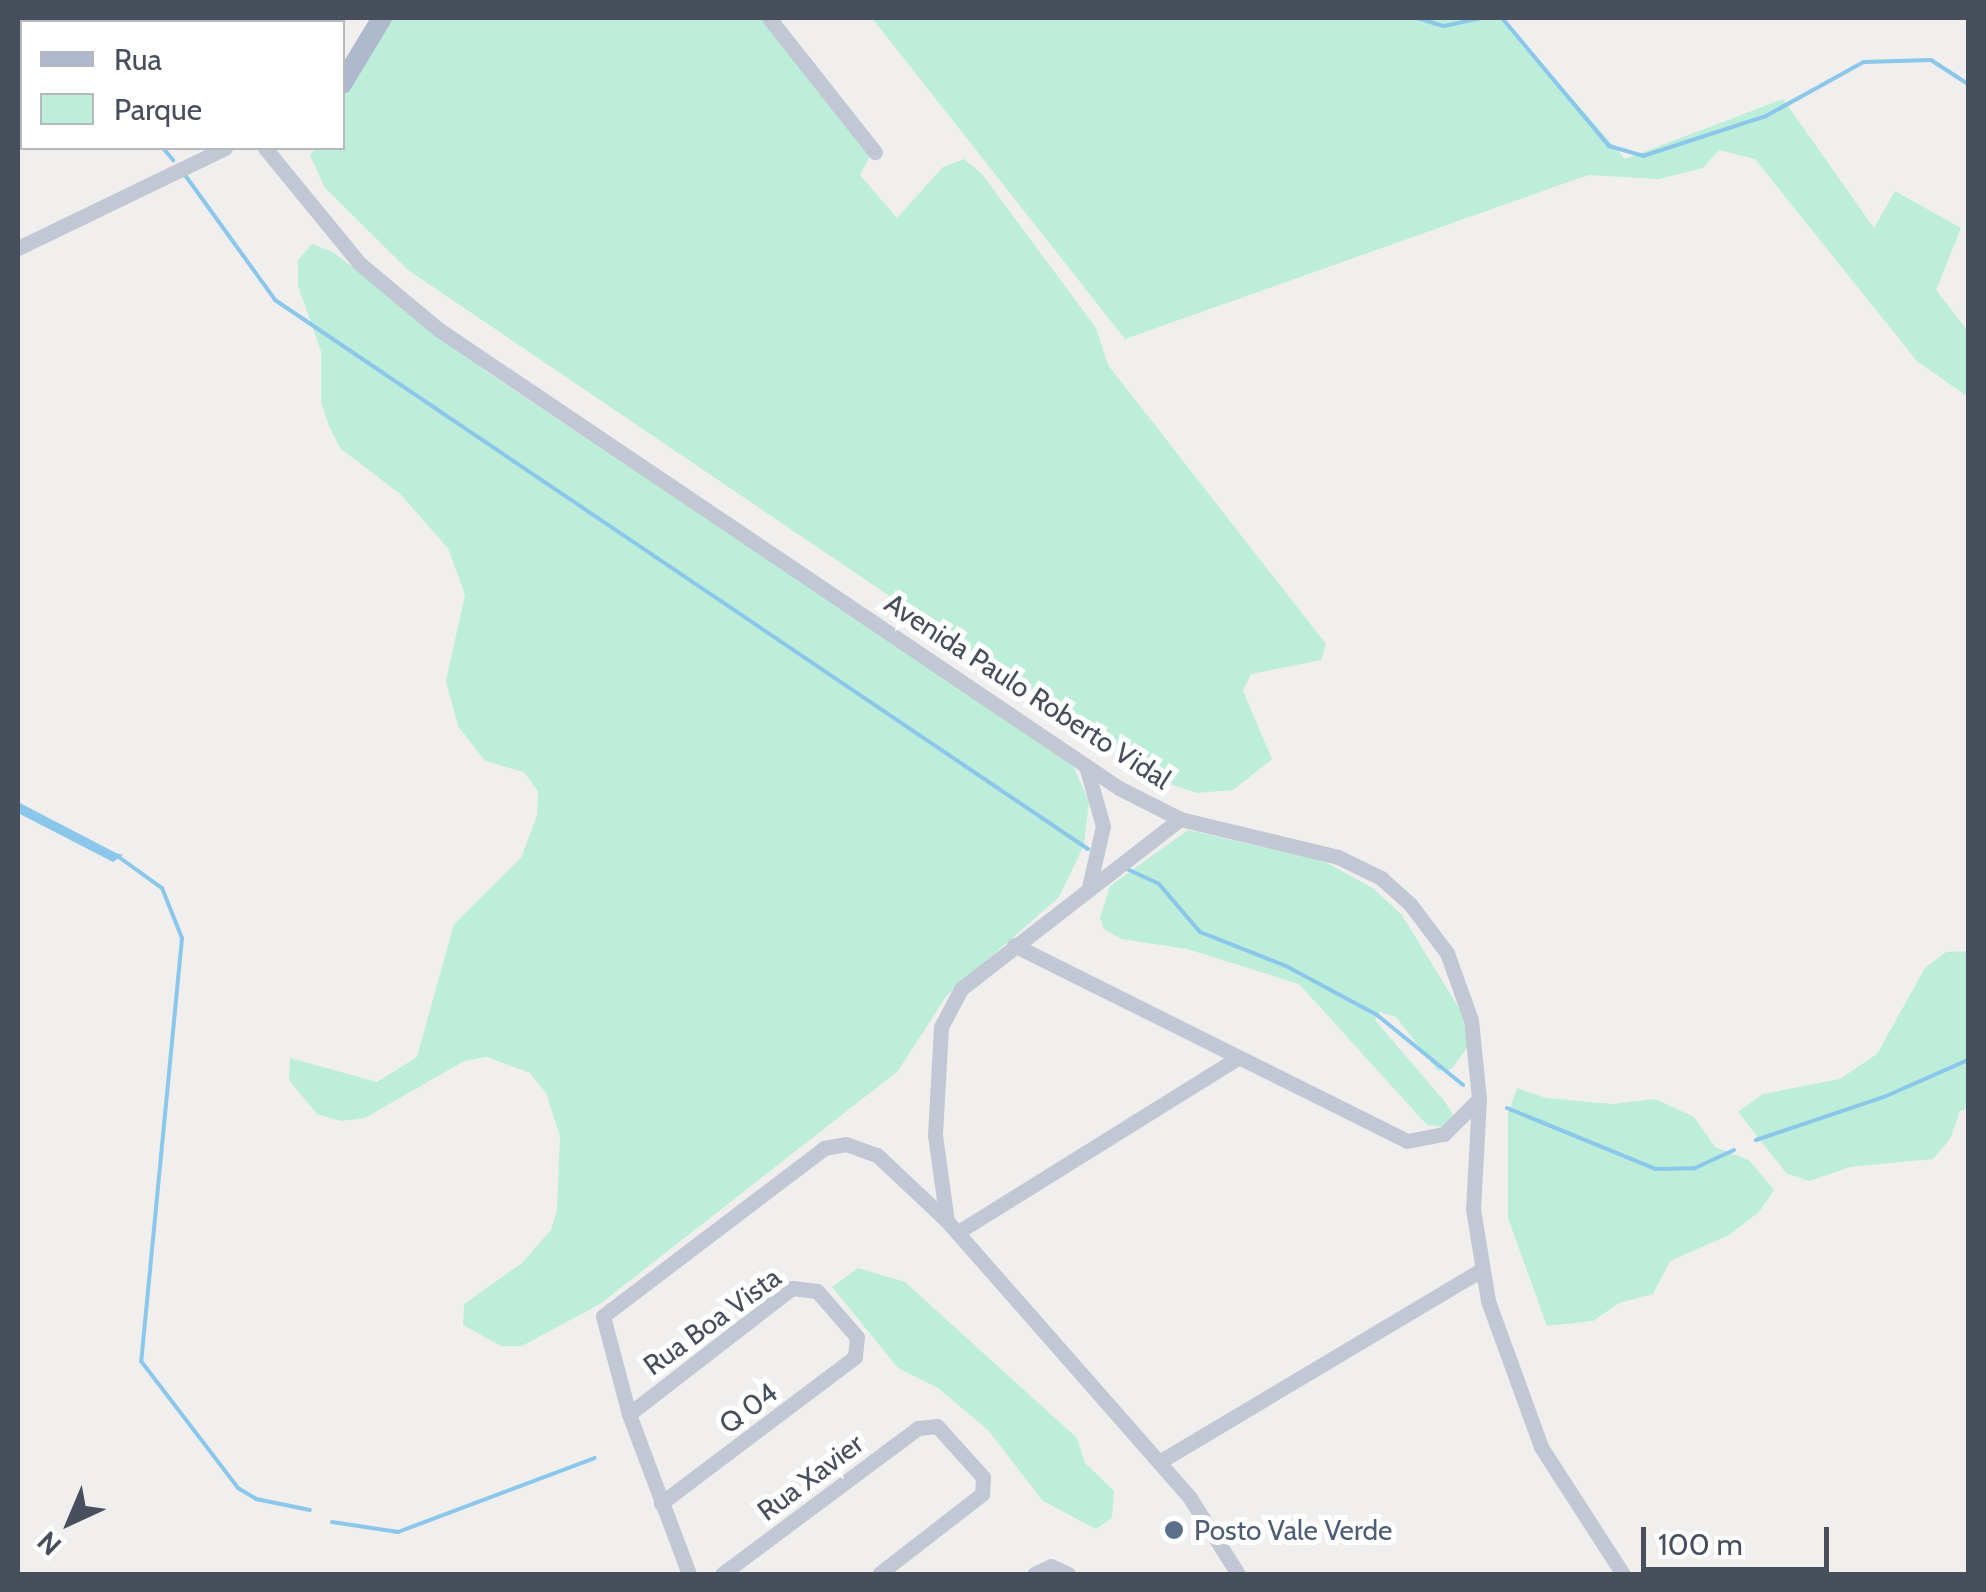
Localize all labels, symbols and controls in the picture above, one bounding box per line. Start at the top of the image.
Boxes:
legend [20,20,345,150]
text: Rua [114,41,162,78]
text: Parque [114,91,202,128]
street label: Avenida Paulo Roberto Vidal [879,586,1177,796]
street label: Rua Boa Vista [637,1260,787,1382]
street label: Q 04 [712,1375,784,1441]
street label: Rua Xavier [751,1426,869,1528]
north arrow [20,1472,120,1572]
scale bar [1646,1507,1834,1569]
place label: Posto Vale Verde [1194,1513,1392,1547]
marker: Posto Vale Verde [1163,1519,1185,1541]
text: N [30,1524,68,1563]
text: 100 m [1658,1526,1743,1563]

